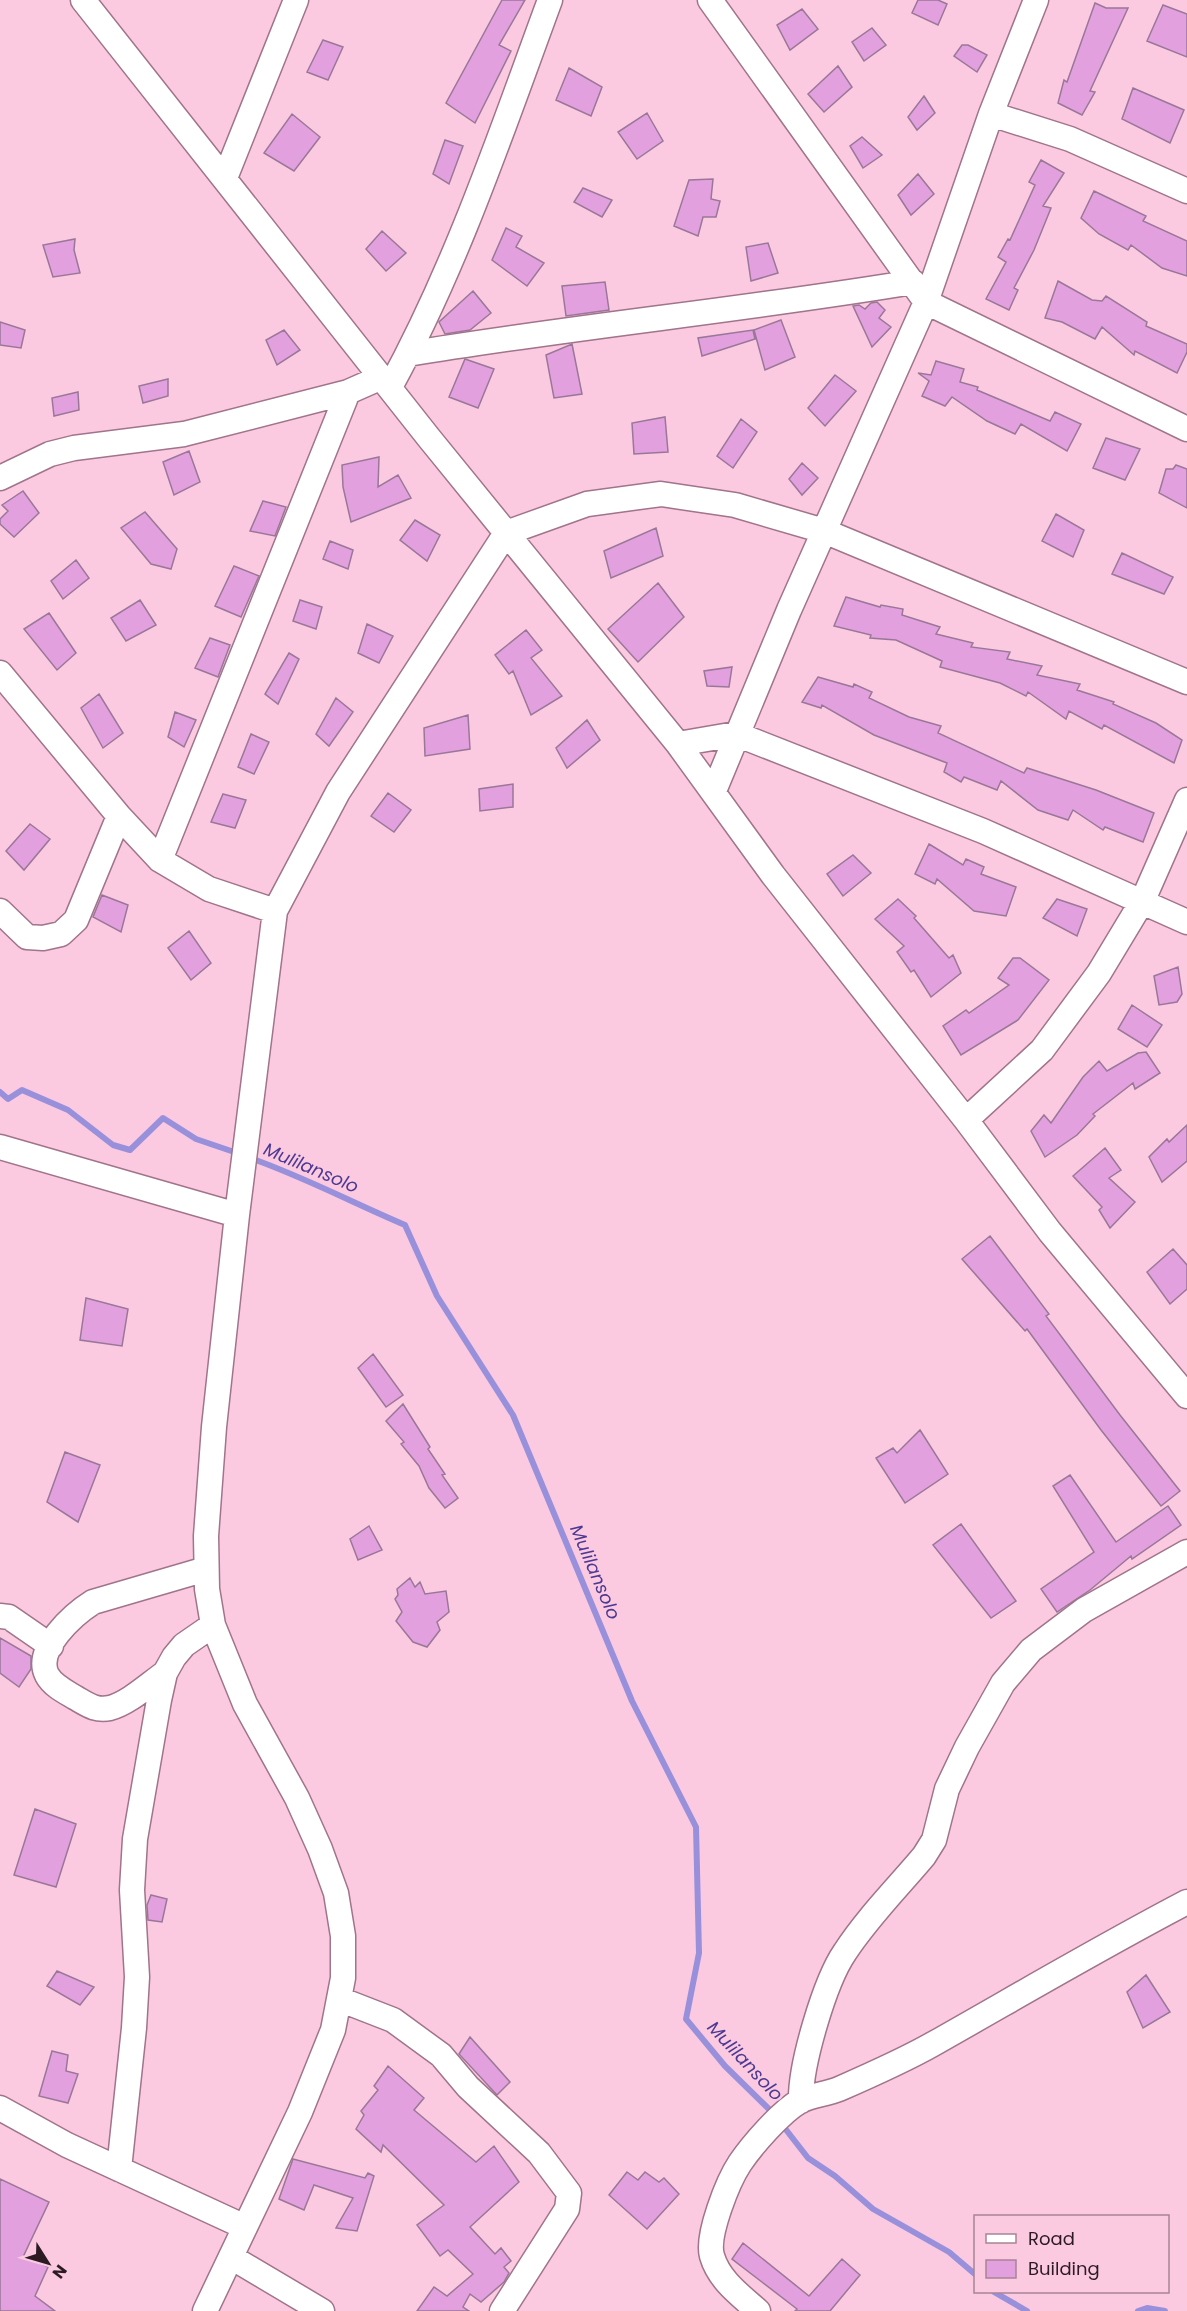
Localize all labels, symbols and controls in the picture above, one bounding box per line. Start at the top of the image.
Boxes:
water label: Mulilansolo [260,1136,363,1199]
water label: Mulilansolo [564,1520,627,1623]
water label: Mulilansolo [702,2015,789,2106]
legend [974,2215,1169,2293]
text: Road [1028,2226,1075,2251]
north arrow [18,2233,78,2293]
text: Building [1028,2256,1100,2281]
text: N [47,2260,72,2283]

